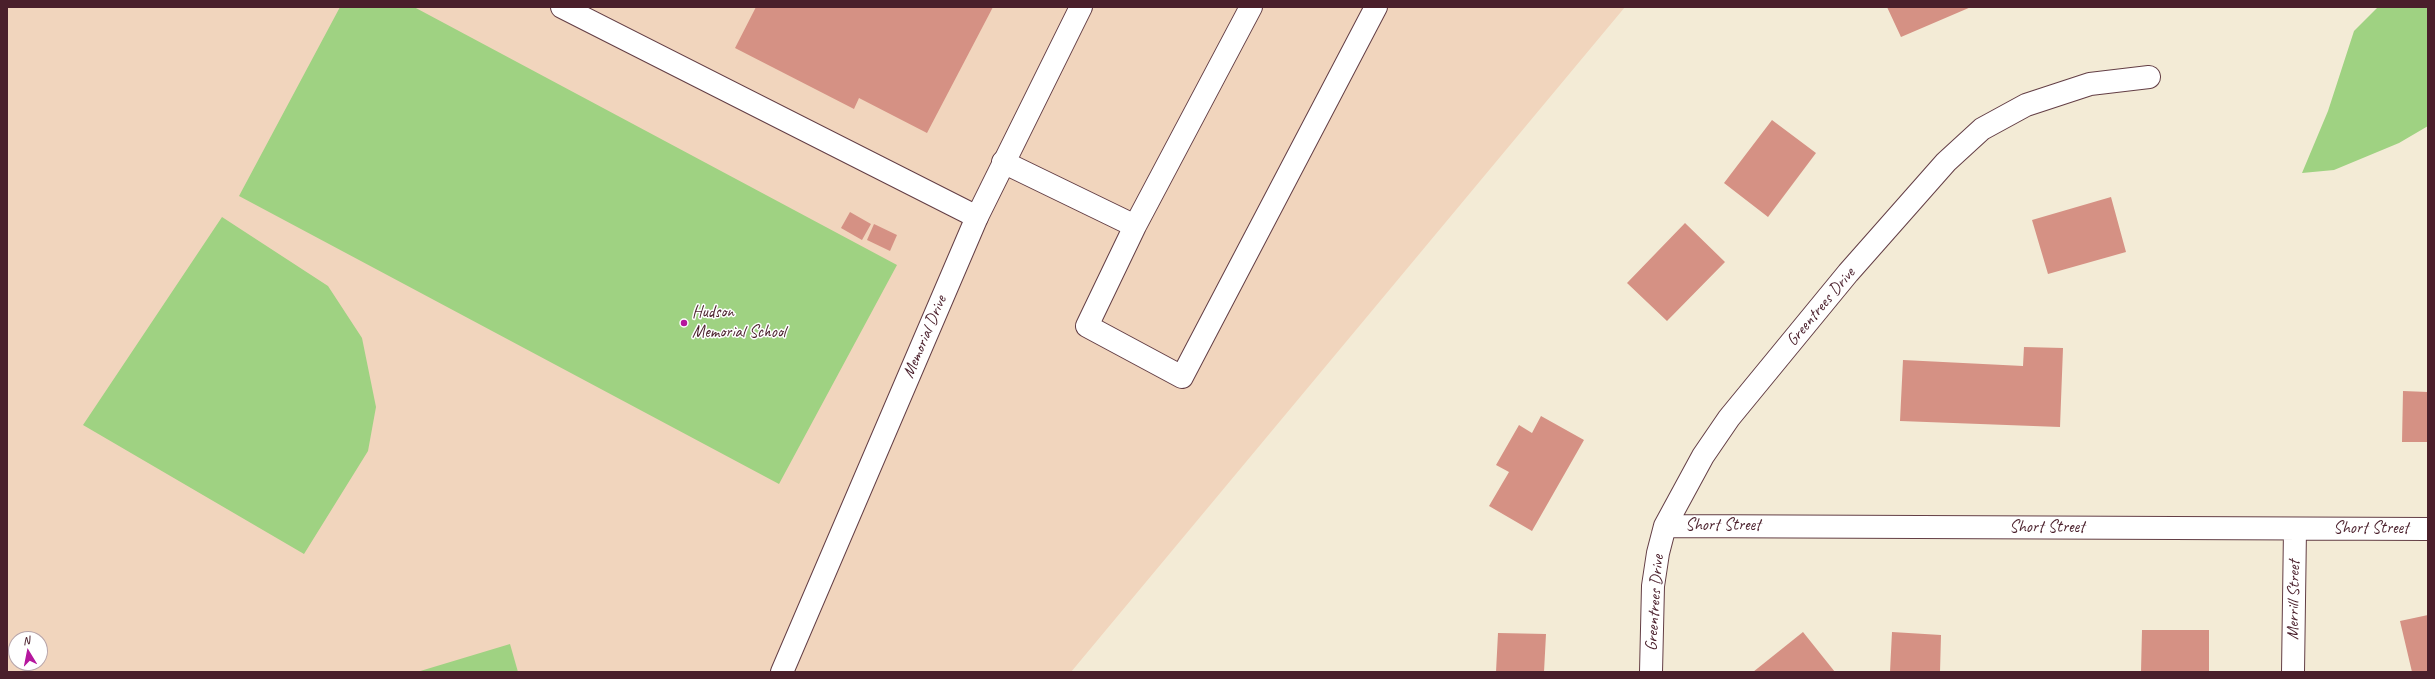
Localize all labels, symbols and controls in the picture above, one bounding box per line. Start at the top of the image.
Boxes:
street label: Greentrees Drive [1782,264,1860,350]
street label: Memorial Drive [899,293,951,381]
place label: Hudson Memorial School [692,303,786,343]
marker: Hudson Memorial School [679,318,689,328]
street label: Short Street [1685,516,1761,536]
street label: Short Street [2009,518,2085,538]
street label: Short Street [2333,519,2409,539]
street label: Greentrees Drive [1641,554,1669,652]
street label: Merrill Street [2283,560,2305,640]
north arrow [8,631,48,671]
text: N [22,633,31,648]

